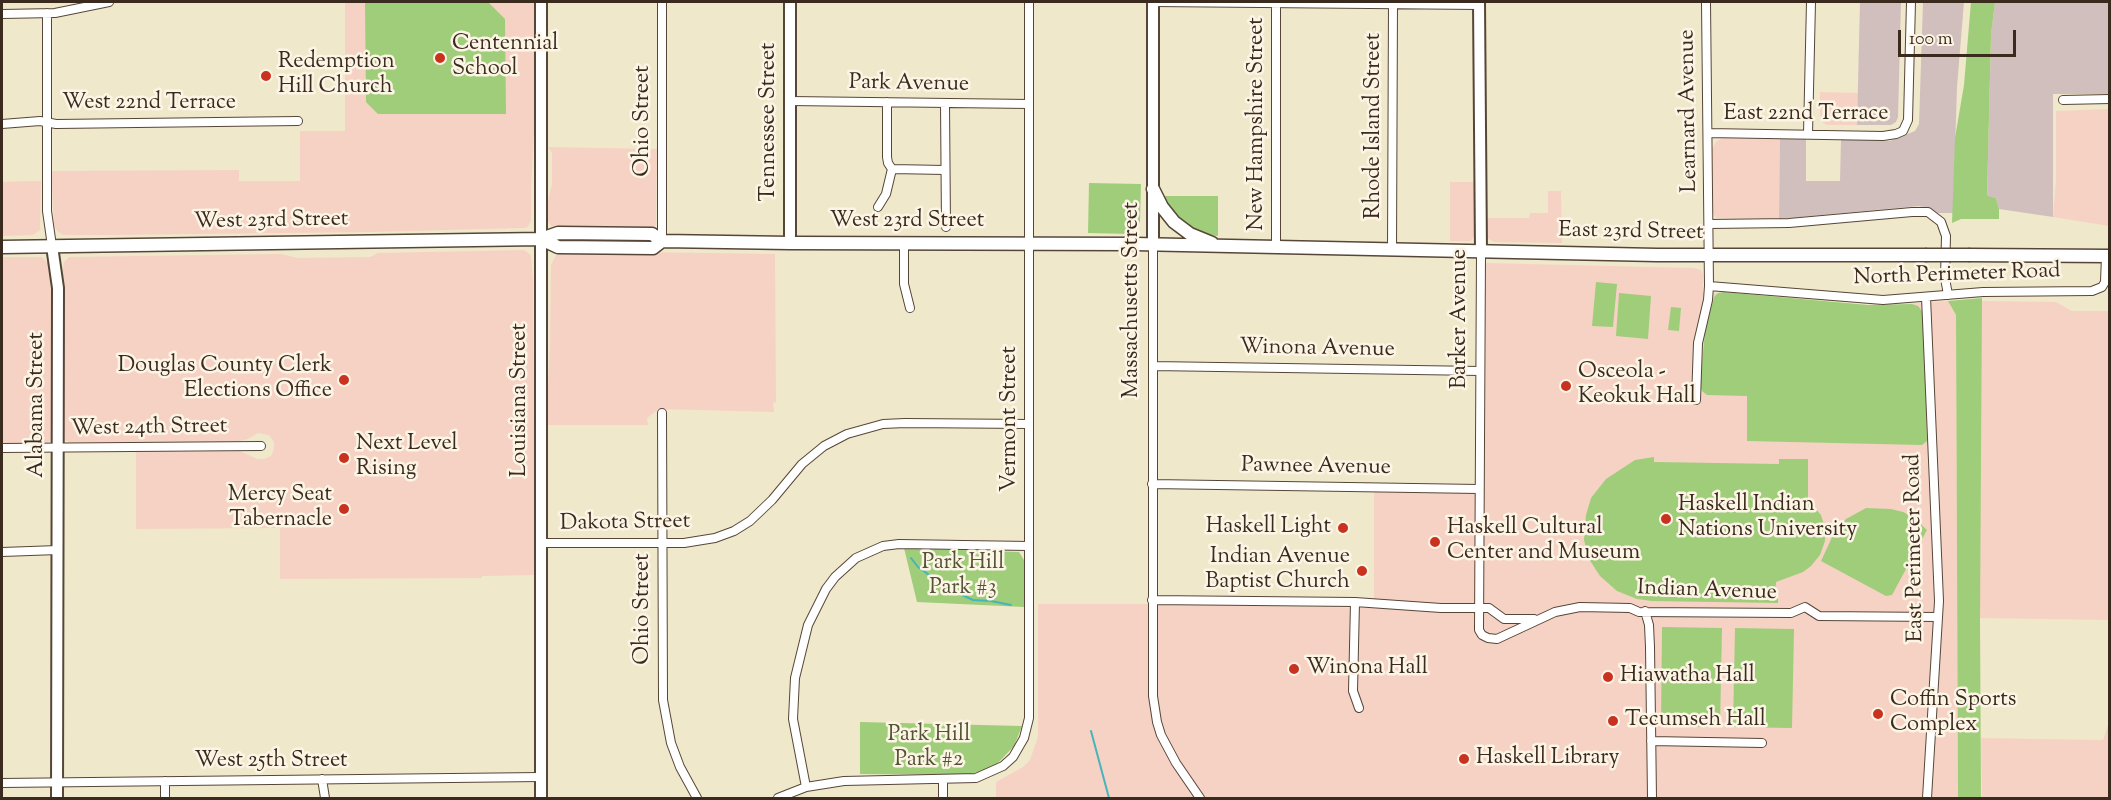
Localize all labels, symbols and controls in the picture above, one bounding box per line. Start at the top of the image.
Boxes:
street label: New Hampshire Street [1245,17,1271,231]
scale bar [1901,18,2020,56]
text: 100 m [1909,27,1953,53]
street label: Learnard Avenue [1675,29,1705,193]
place label: Centennial School [452,32,558,84]
street label: Rhode Island Street [1362,33,1388,219]
street label: Tennessee Street [757,42,783,202]
place label: Redemption Hill Church [278,50,395,101]
marker: Centennial School [433,51,447,65]
street label: Ohio Street [631,65,657,177]
marker: Redemption Hill Church [259,69,273,83]
street label: Park Avenue [849,71,969,99]
street label: West 22nd Terrace [62,91,236,117]
street label: East 22nd Terrace [1723,102,1889,128]
street label: Massachusetts Street [1120,202,1146,398]
street label: West 23rd Street [194,207,348,237]
street label: West 23rd Street [830,209,984,235]
street label: East 23rd Street [1558,219,1704,247]
street label: Barker Avenue [1448,249,1474,389]
street label: North Perimeter Road [1853,259,2061,293]
street label: Louisiana Street [508,323,534,477]
street label: Alabama Street [25,332,51,478]
street label: Winona Avenue [1239,335,1395,365]
street label: Vermont Street [998,346,1024,492]
place label: Douglas County Clerk Elections Office [118,354,332,406]
place label: Osceola - Keokuk Hall [1578,360,1696,412]
marker: Douglas County Clerk Elections Office [337,373,351,387]
marker: Osceola - Keokuk Hall [1559,379,1573,393]
street label: West 24th Street [71,414,227,444]
place label: Next Level Rising [356,432,458,484]
marker: Next Level Rising [337,451,351,465]
street label: Pawnee Avenue [1241,453,1391,483]
street label: East Perimeter Road [1901,453,1931,643]
place label: Mercy Seat Tabernacle [228,483,332,534]
place label: Haskell Indian Nations University [1678,493,1857,544]
marker: Mercy Seat Tabernacle [337,502,351,516]
street label: Dakota Street [560,510,690,538]
marker: Haskell Indian Nations University [1659,512,1673,526]
place label: Haskell Light [1206,515,1331,541]
place label: Haskell Cultural Center and Museum [1447,516,1640,568]
marker: Haskell Light [1336,521,1350,535]
marker: Haskell Cultural Center and Museum [1428,535,1442,549]
place label: Indian Avenue Baptist Church [1205,545,1350,596]
park label: Park Hill Park #3 [922,551,1004,602]
street label: Ohio Street [631,553,657,665]
marker: Indian Avenue Baptist Church [1355,564,1369,578]
street label: Indian Avenue [1637,576,1777,608]
place label: Winona Hall [1306,656,1428,682]
marker: Winona Hall [1287,662,1301,676]
place label: Hiawatha Hall [1620,664,1755,690]
marker: Hiawatha Hall [1601,670,1615,684]
place label: Coffin Sports Complex [1890,688,2016,740]
marker: Coffin Sports Complex [1871,707,1885,721]
place label: Tecumseh Hall [1625,708,1766,734]
marker: Tecumseh Hall [1606,714,1620,728]
park label: Park Hill Park #2 [888,723,970,774]
place label: Haskell Library [1476,746,1619,772]
street label: West 25th Street [194,749,348,775]
marker: Haskell Library [1457,752,1471,766]

